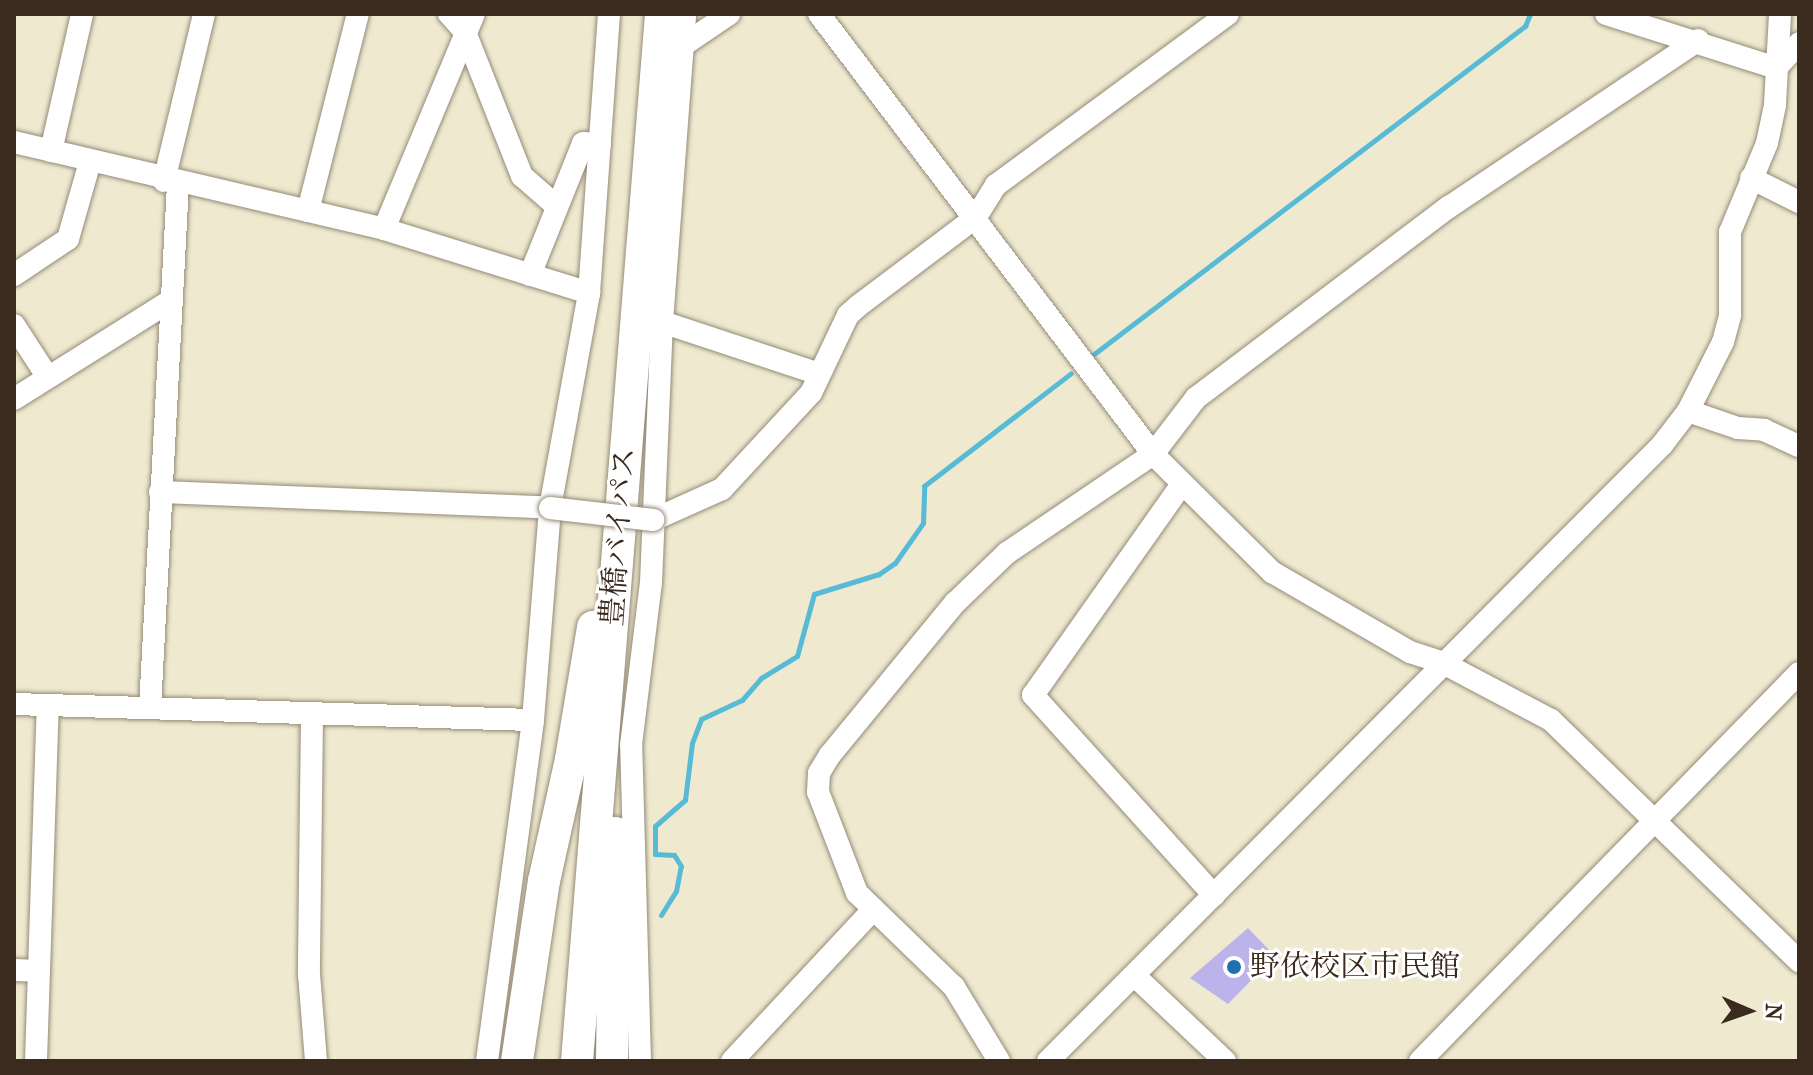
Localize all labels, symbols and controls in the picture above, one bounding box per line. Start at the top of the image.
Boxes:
street label: 豊橋バイパス [595,446,643,628]
place label: 野依校区市民館 [1250,949,1460,985]
marker: 野依校区市民館 [1225,958,1243,976]
north arrow [1709,971,1789,1051]
text: N [1760,1003,1786,1021]

